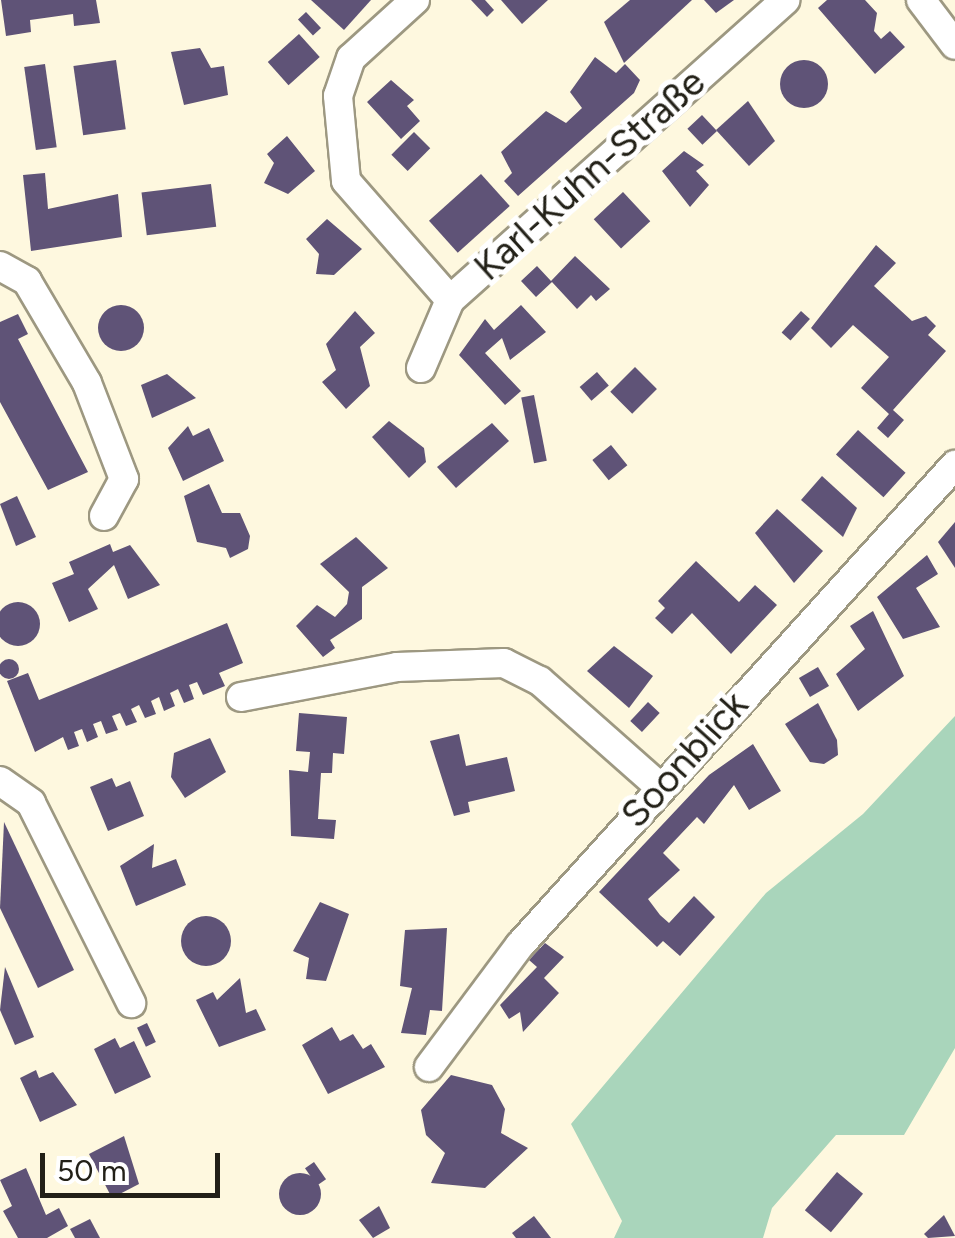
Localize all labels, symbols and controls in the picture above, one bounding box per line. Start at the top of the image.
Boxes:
street label: Karl-Kuhn-Straße [466,60,714,290]
street label: Soonblick [612,683,758,837]
scale bar [45,1133,225,1195]
text: 50 m [57,1152,126,1189]

